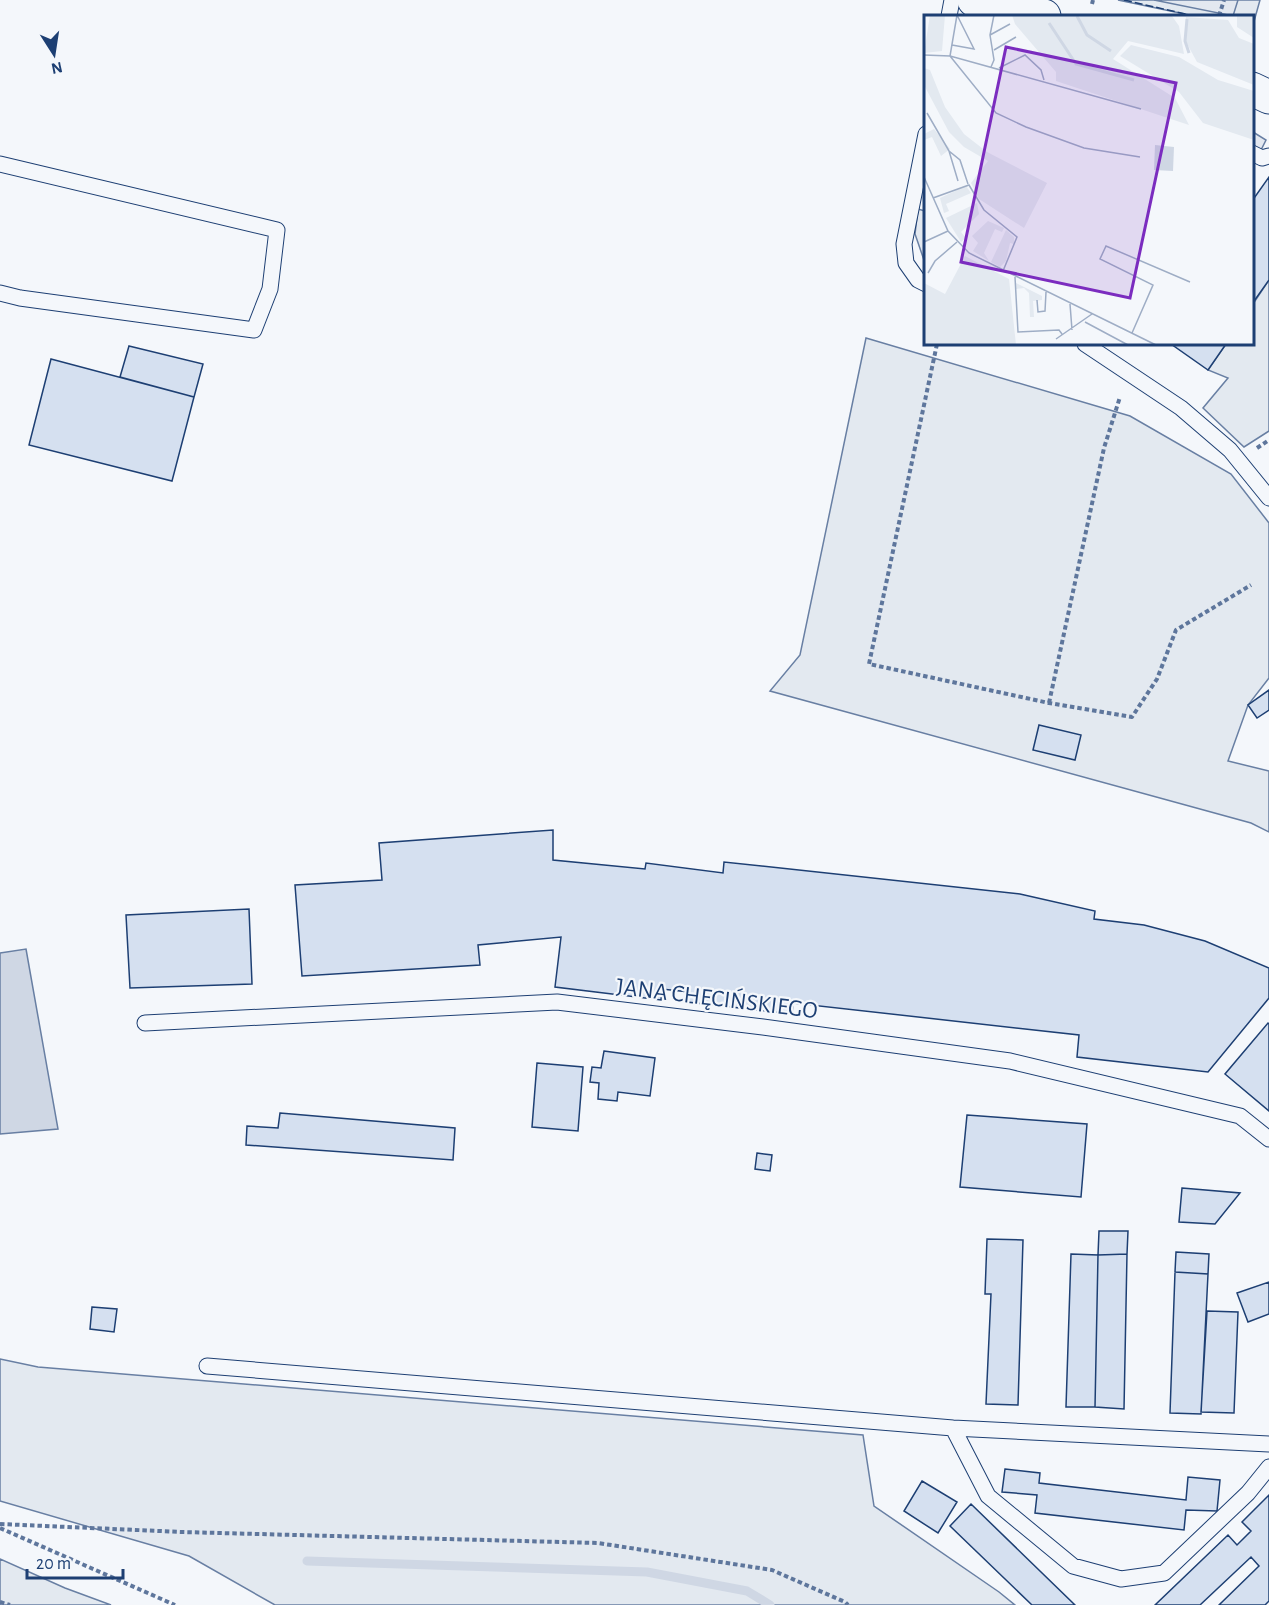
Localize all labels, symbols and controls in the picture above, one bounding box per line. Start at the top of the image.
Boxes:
inset map [924,15,1254,345]
north arrow [24,24,84,84]
text: N [50,59,64,77]
street label: JANA CHĘCIŃSKIEGO [615,973,819,1023]
scale bar [27,1542,123,1580]
text: 20 m [36,1555,71,1573]

